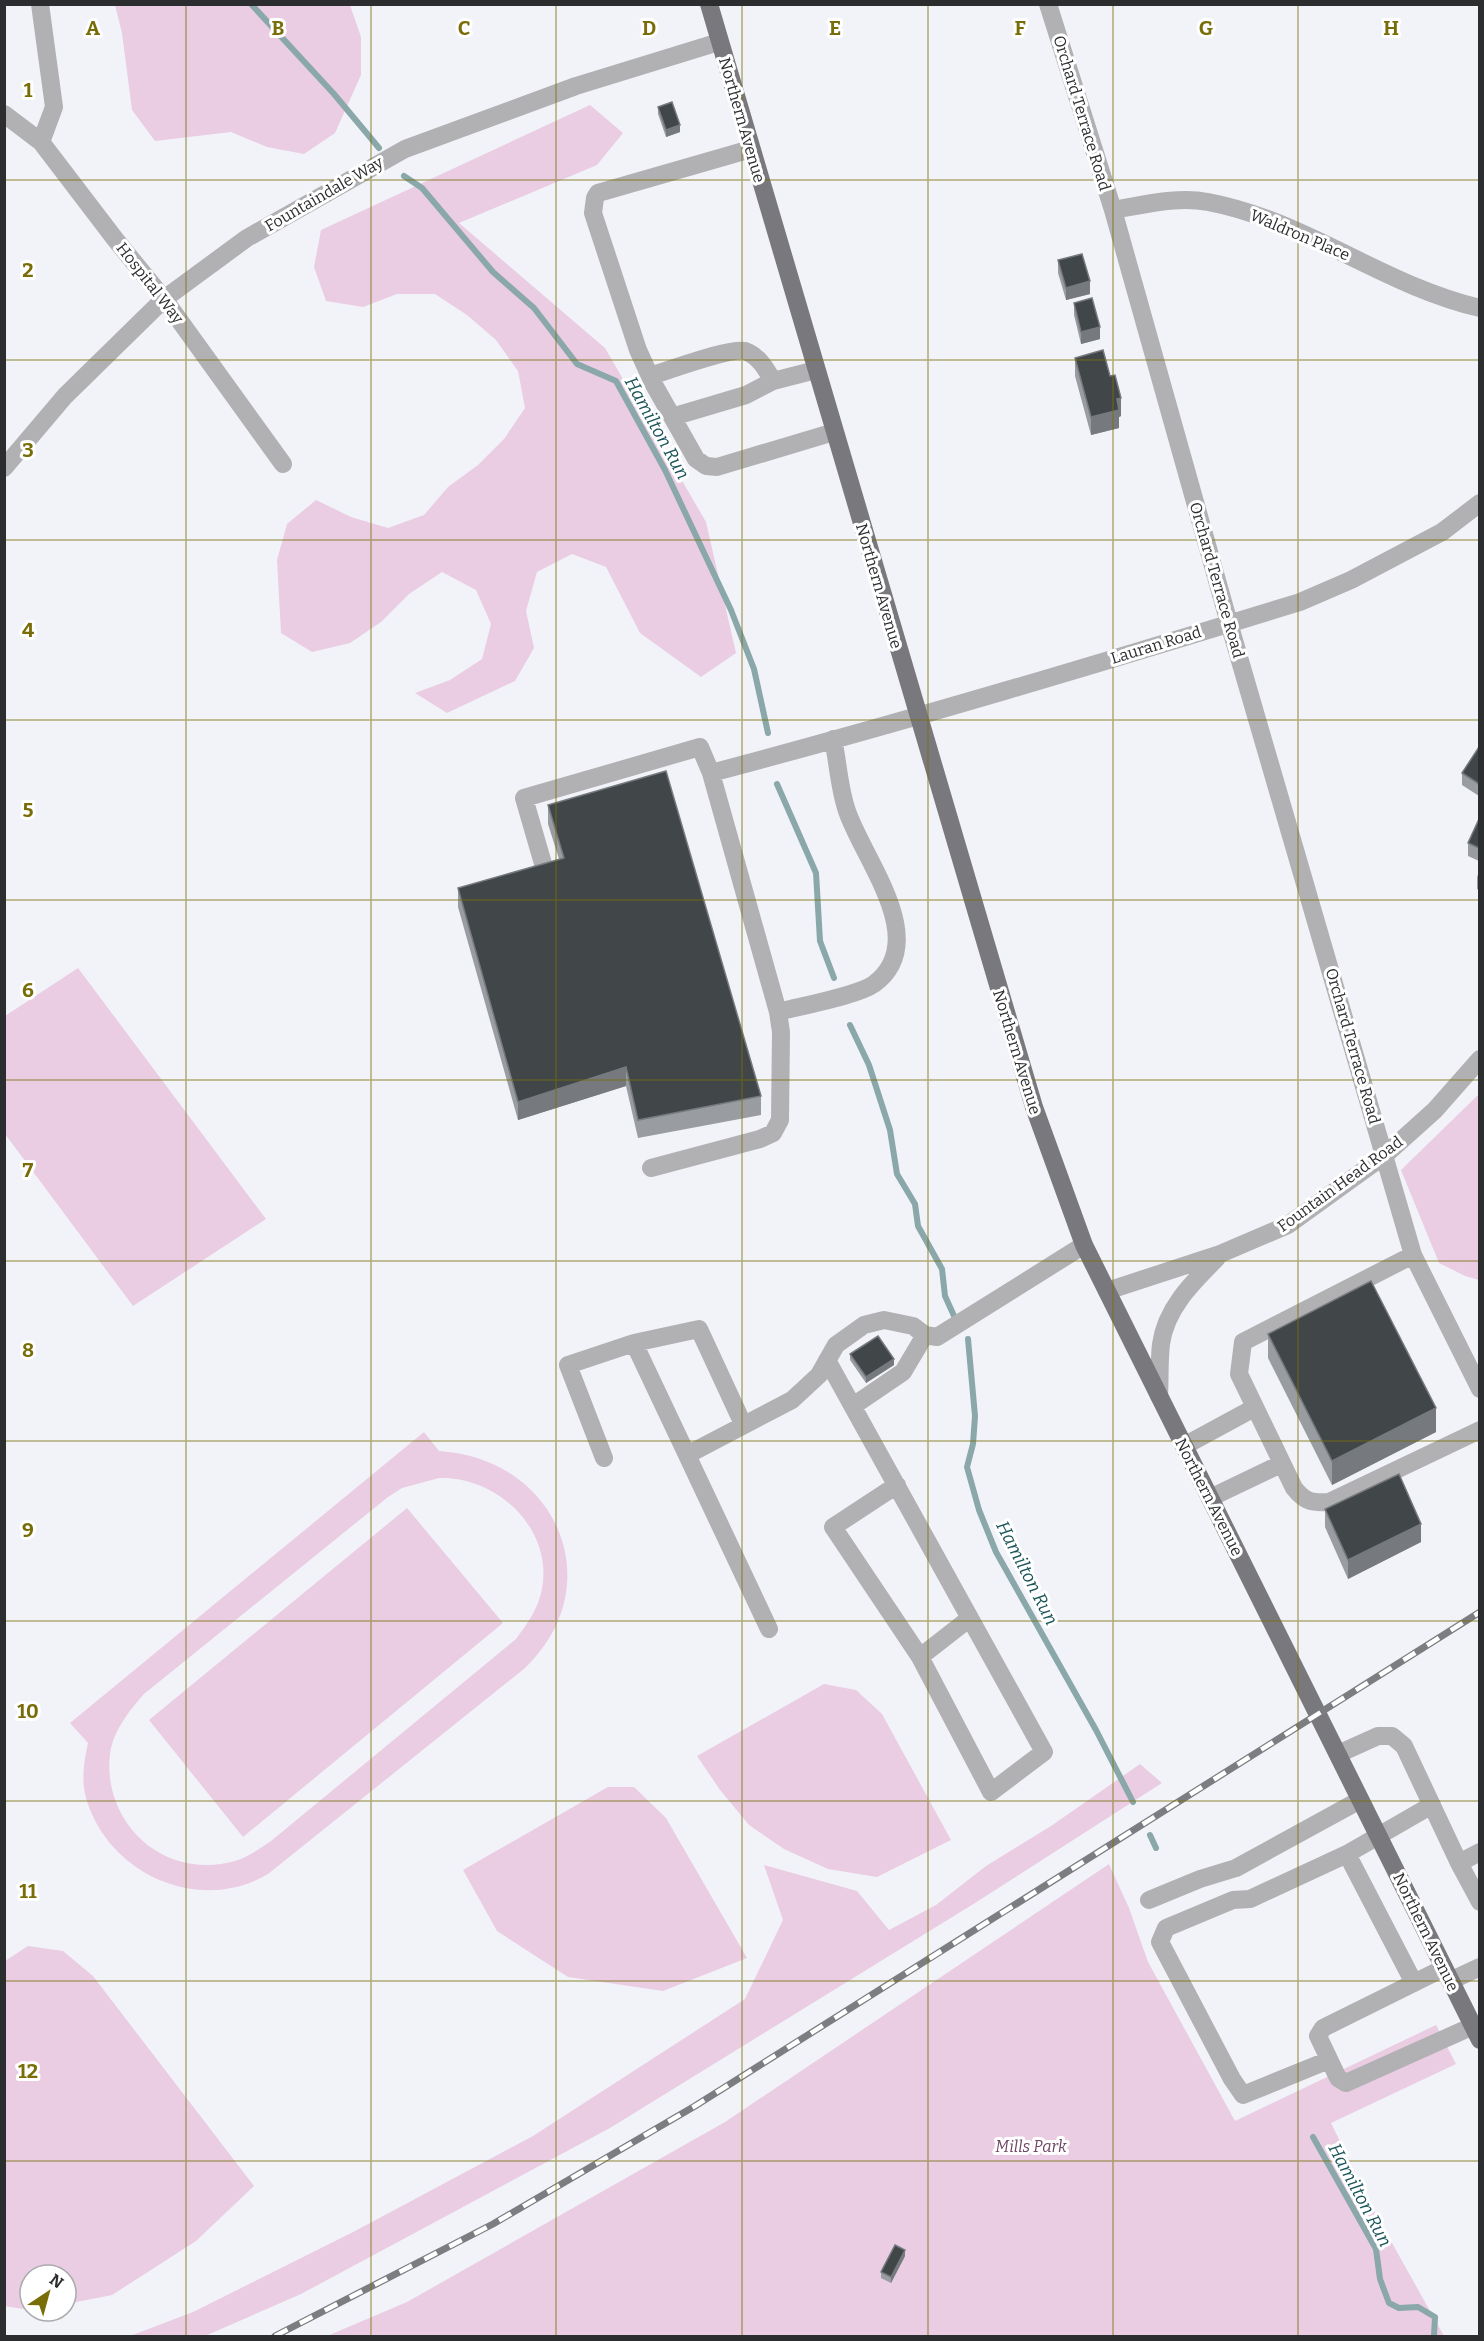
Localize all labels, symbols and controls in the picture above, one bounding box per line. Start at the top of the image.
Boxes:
text: A [86,16,101,40]
text: B [272,16,285,40]
text: C [458,16,470,40]
text: D [642,16,656,40]
text: E [829,16,841,40]
text: F [1014,16,1026,40]
text: G [1199,16,1213,40]
text: H [1383,16,1399,40]
street label: Orchard Terrace Road [1049,33,1115,193]
street label: Northern Avenue [715,55,769,185]
text: 1 [24,78,33,102]
street label: Fountaindale Way [262,152,387,236]
street label: Waldron Place [1247,205,1353,265]
street label: Hospital Way [112,239,188,328]
text: 2 [22,258,34,282]
water label: Hamilton Run [620,373,694,483]
text: 3 [22,438,34,462]
street label: Orchard Terrace Road [1186,500,1249,661]
street label: Northern Avenue [852,521,906,651]
text: 4 [22,618,34,642]
street label: Lauran Road [1108,622,1204,668]
text: 5 [23,798,34,822]
street label: Orchard Terrace Road [1322,966,1385,1127]
text: 6 [22,978,34,1002]
street label: Northern Avenue [989,987,1045,1117]
street label: Fountain Head Road [1274,1132,1407,1236]
text: 7 [23,1158,34,1182]
text: 8 [22,1338,34,1362]
street label: Northern Avenue [1171,1435,1247,1559]
water label: Hamilton Run [991,1517,1063,1629]
text: 9 [22,1518,34,1542]
text: 10 [17,1699,39,1723]
street label: Northern Avenue [1389,1870,1463,1994]
text: 11 [19,1879,37,1903]
text: 12 [18,2059,38,2083]
park label: Mills Park [995,2137,1067,2156]
water label: Hamilton Run [1324,2140,1396,2250]
north arrow [18,2263,78,2323]
text: N [46,2270,67,2293]

